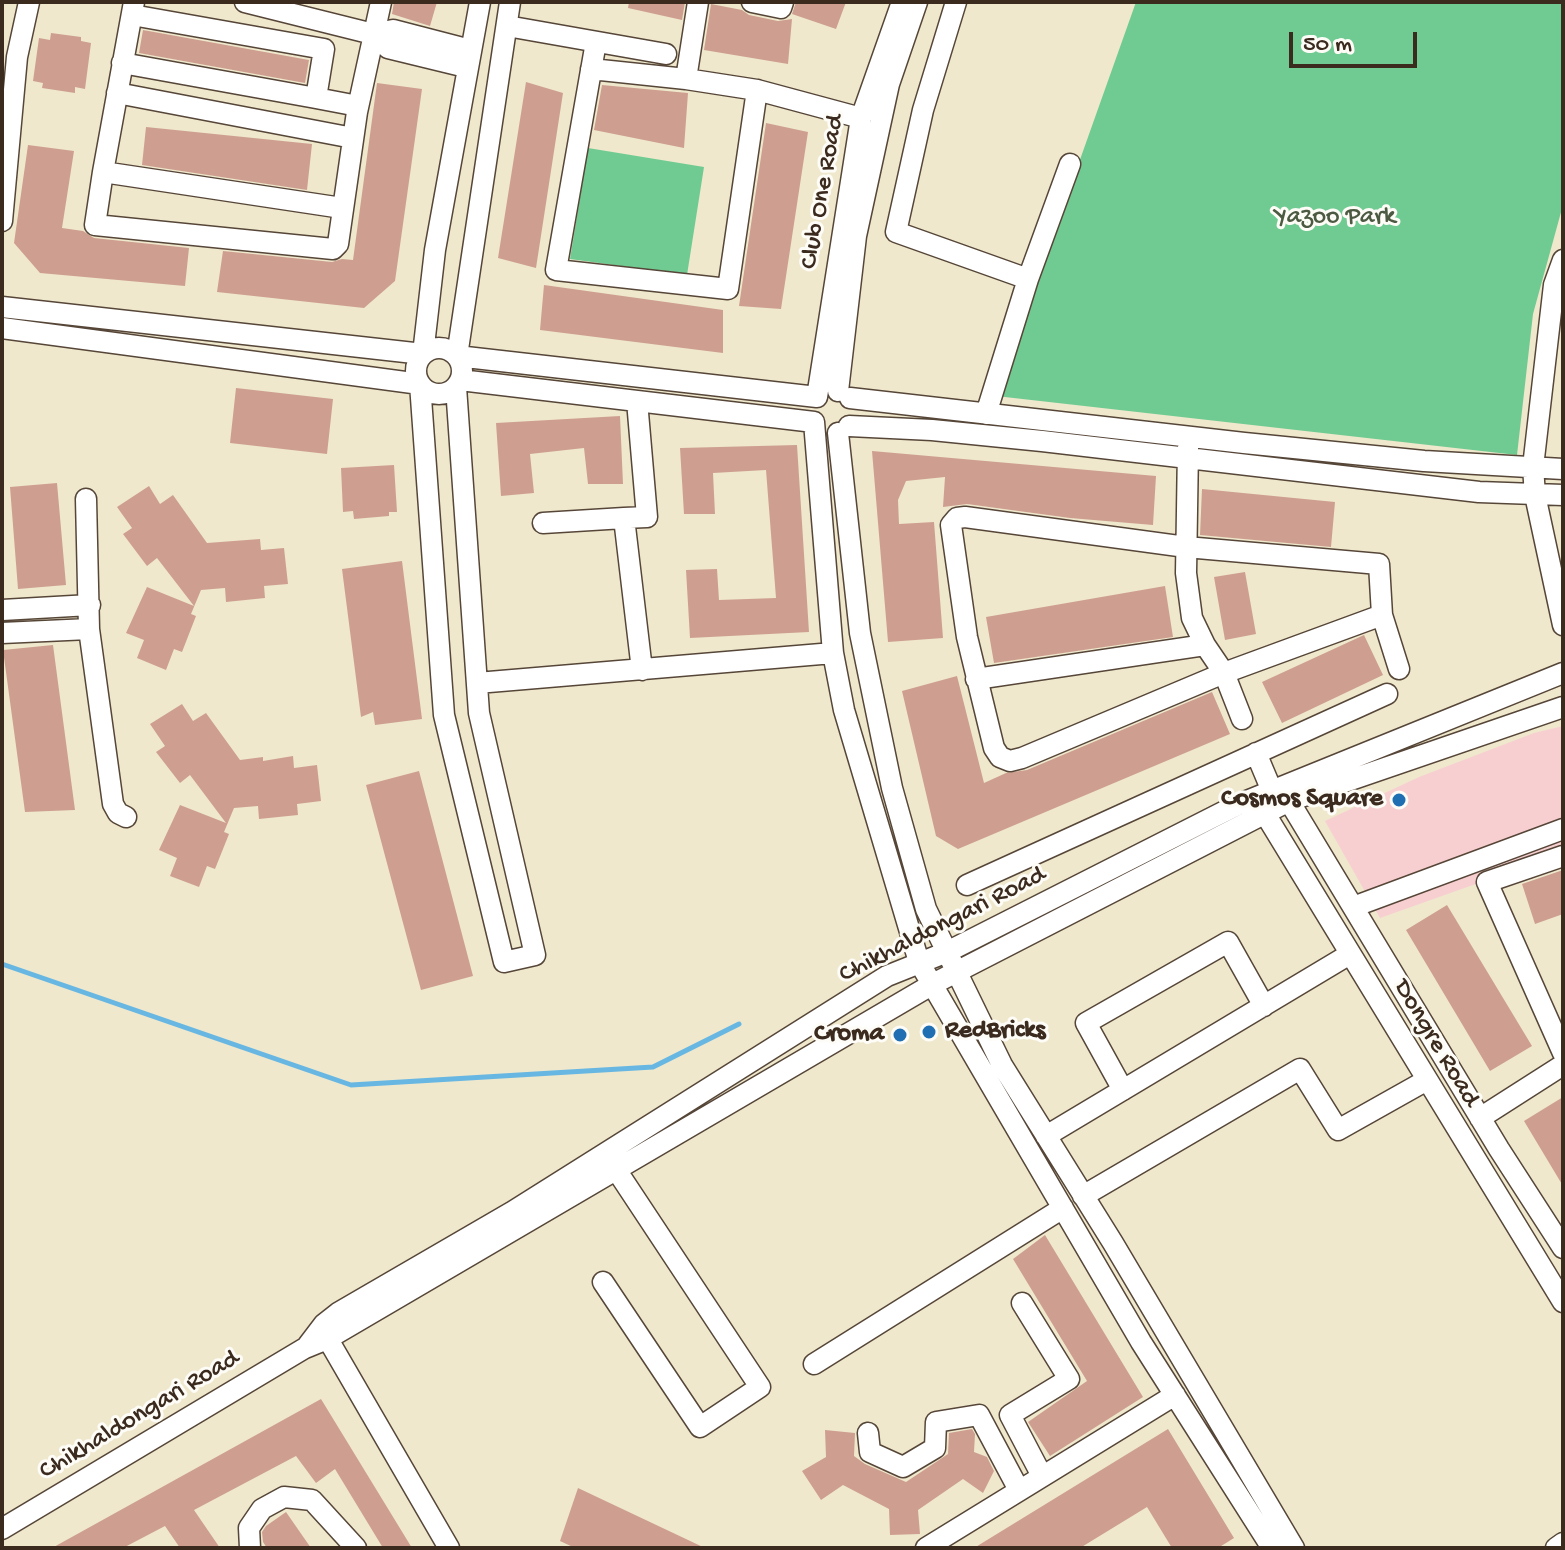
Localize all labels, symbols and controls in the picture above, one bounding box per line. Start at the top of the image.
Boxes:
scale bar [1293,16,1421,66]
text: 50 m [1303,31,1352,60]
street label: Club One Road [795,112,853,272]
park label: Yazoo Park [1275,202,1395,234]
place label: Cosmos Square [1221,784,1383,816]
marker: Cosmos Square [1390,791,1408,809]
street label: Chikhaldongari Road [835,860,1051,992]
street label: Dongre Road [1385,975,1485,1113]
place label: RedBricks [945,1016,1045,1048]
place label: Croma [814,1019,884,1051]
marker: RedBricks [920,1023,938,1041]
marker: Croma [891,1026,909,1044]
street label: Chikhaldongari Road [34,1344,246,1488]

